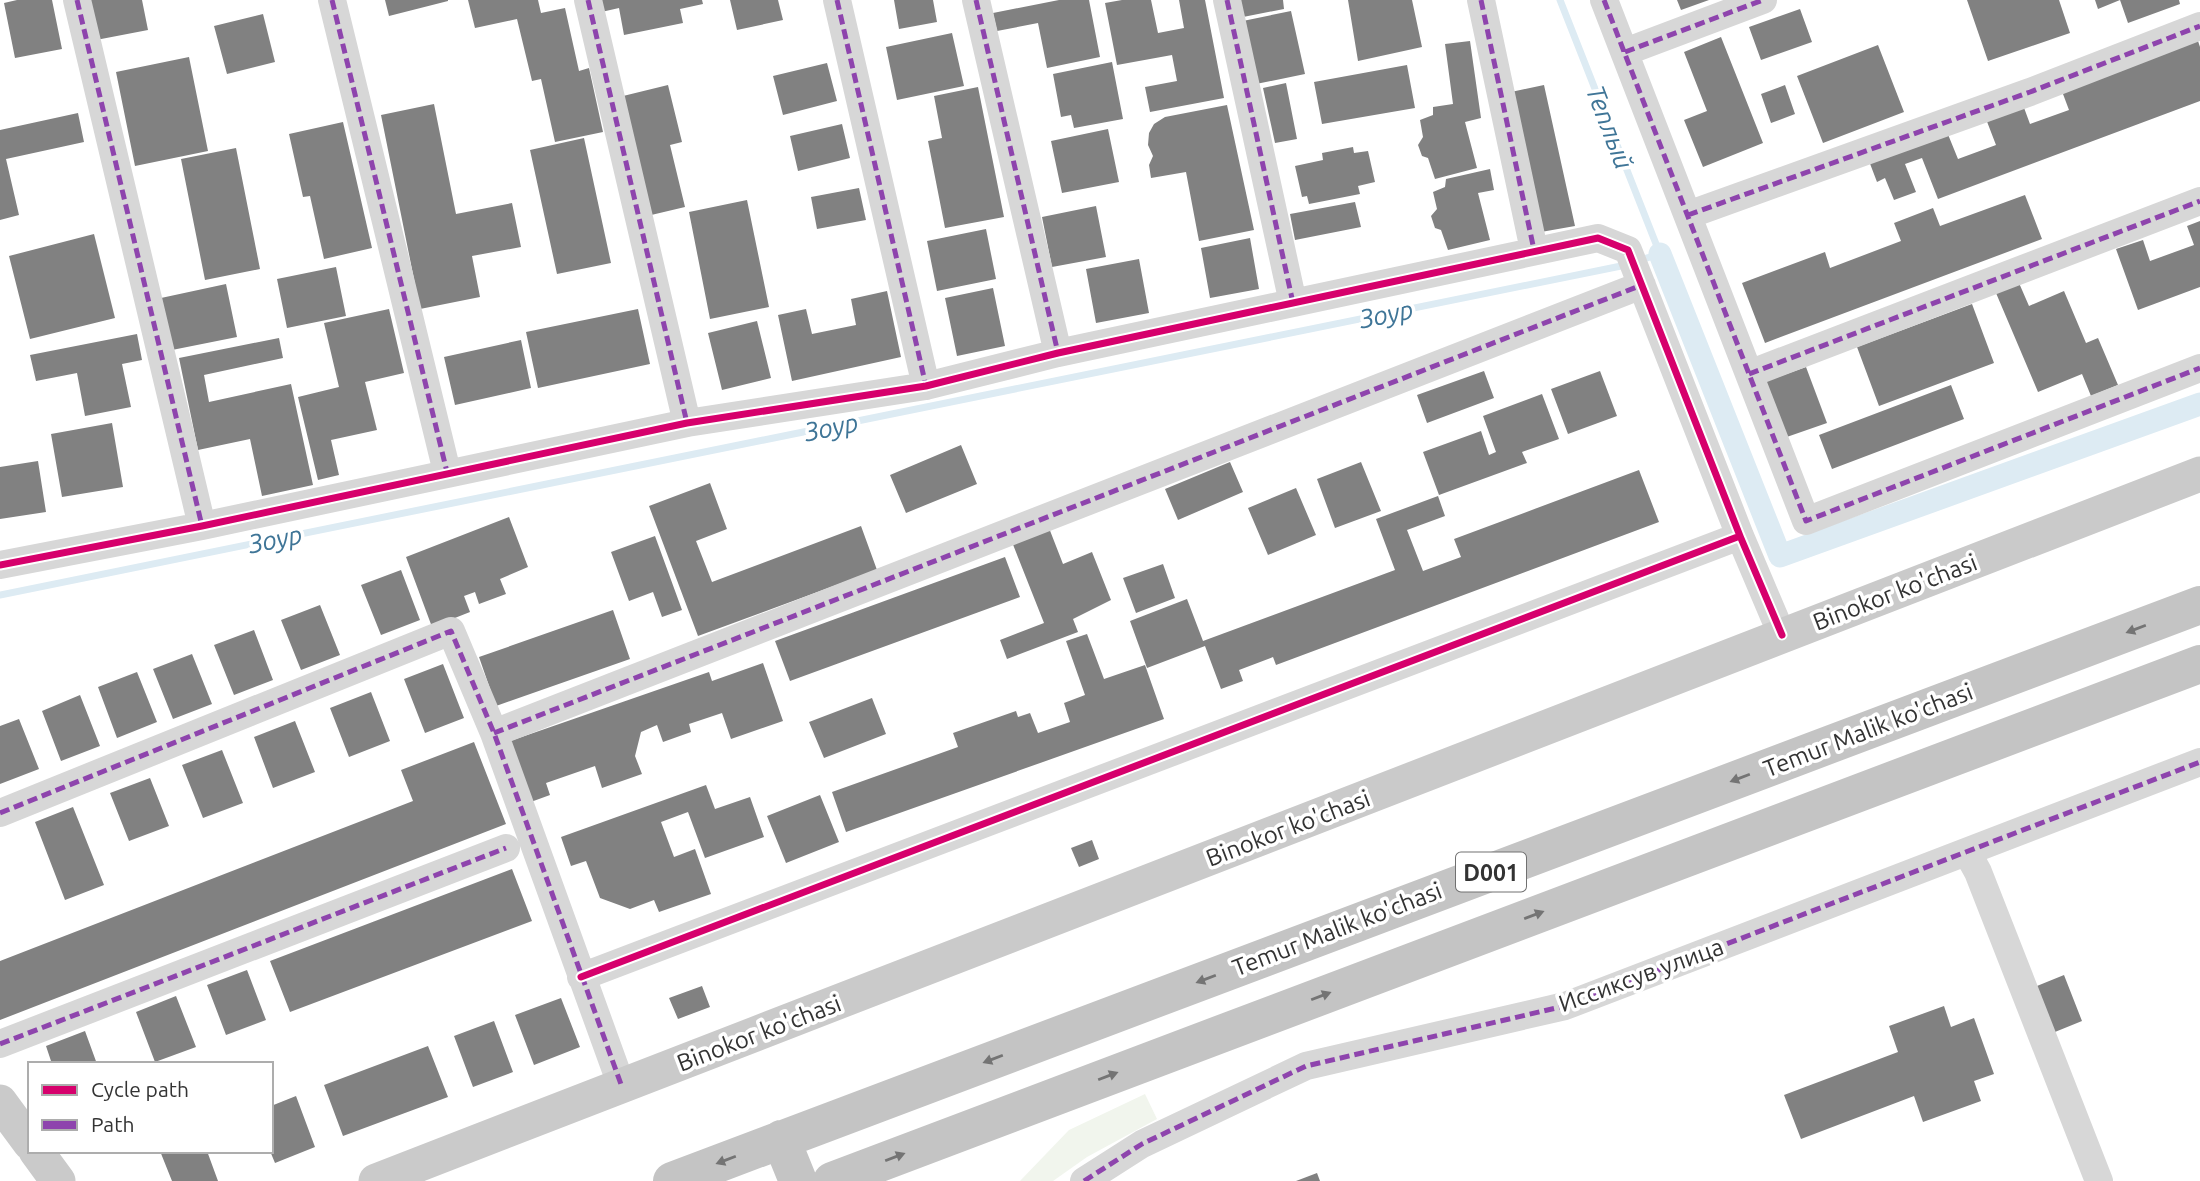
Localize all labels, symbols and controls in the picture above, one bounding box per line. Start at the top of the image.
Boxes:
water label: Теплый [1581,81,1639,173]
water label: Зоур [1356,295,1415,334]
water label: Зоур [801,408,860,447]
water label: Зоур [245,520,304,559]
street label: Binokor ko'chasi [1809,548,1981,636]
one-way arrow [2126,624,2147,635]
street label: Temur Malik ko'chasi [1760,678,1976,782]
one-way arrow [1729,773,1750,784]
street label: Binokor ko'chasi [1202,784,1374,872]
road number: D001 [1456,852,1526,892]
street label: Temur Malik ko'chasi [1229,877,1445,981]
one-way arrow [1523,910,1544,921]
street label: Иссиксув улица [1555,933,1727,1017]
one-way arrow [1195,974,1216,985]
street label: Binokor ko'chasi [673,989,845,1077]
one-way arrow [1311,990,1332,1001]
one-way arrow [982,1054,1003,1065]
legend [28,1062,273,1153]
one-way arrow [1098,1071,1119,1082]
text: Cycle path [91,1077,189,1101]
text: Path [91,1112,134,1136]
one-way arrow [885,1151,906,1162]
one-way arrow [716,1154,737,1165]

